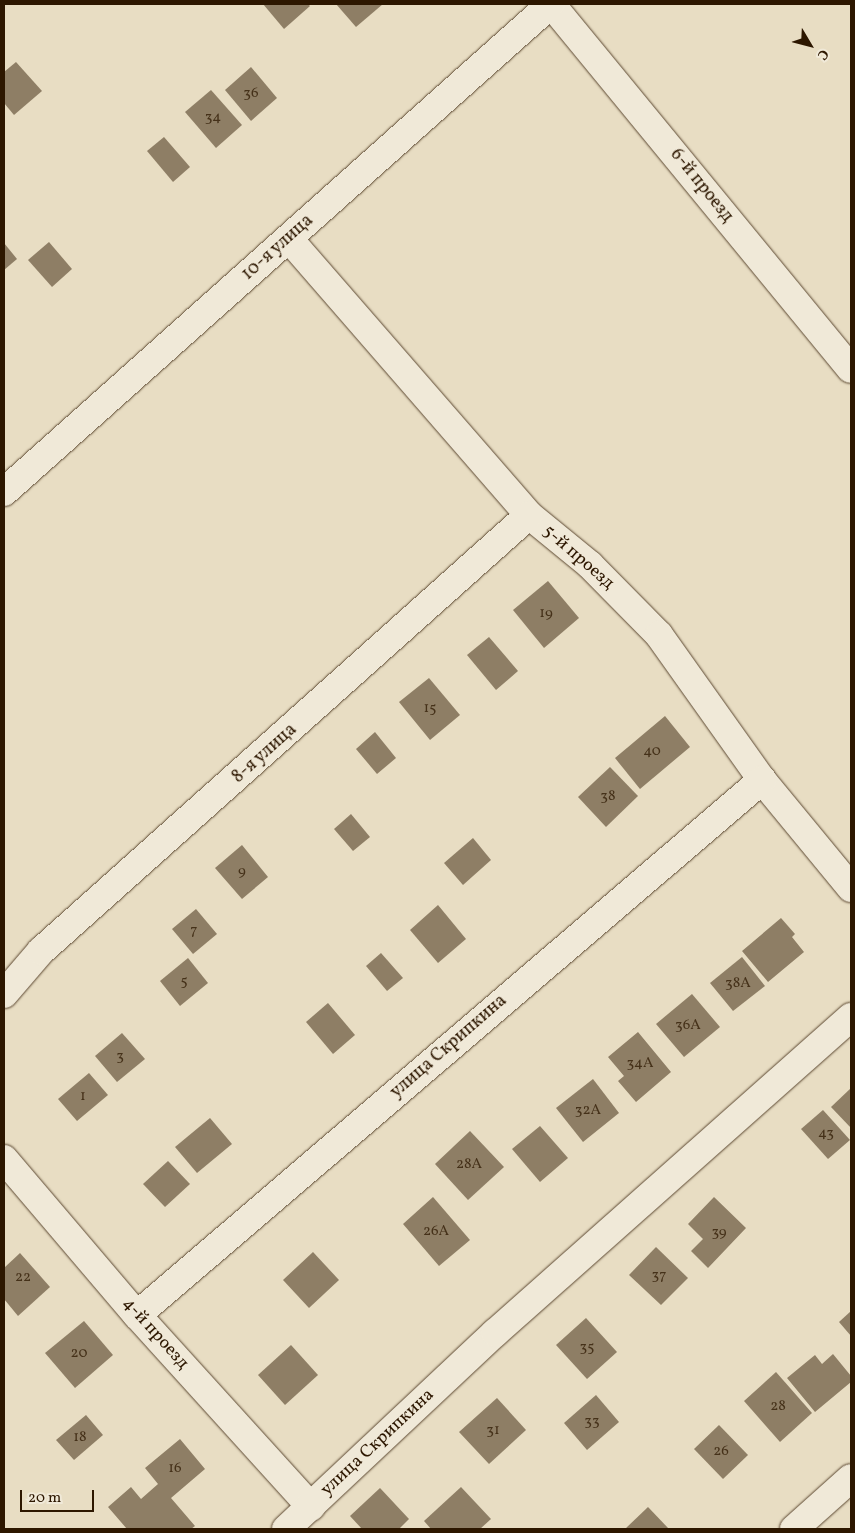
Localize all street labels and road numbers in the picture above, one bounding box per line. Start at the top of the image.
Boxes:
street label: 6-й проезд [665,145,737,227]
street label: 10-я улица [238,210,318,286]
street label: 5-й проезд [538,521,618,595]
street label: 8-я улица [228,719,302,789]
street label: улица Скрипкина [386,991,512,1103]
street label: 4-й проезд [117,1294,193,1374]
street label: улица Скрипкина [317,1385,439,1501]

